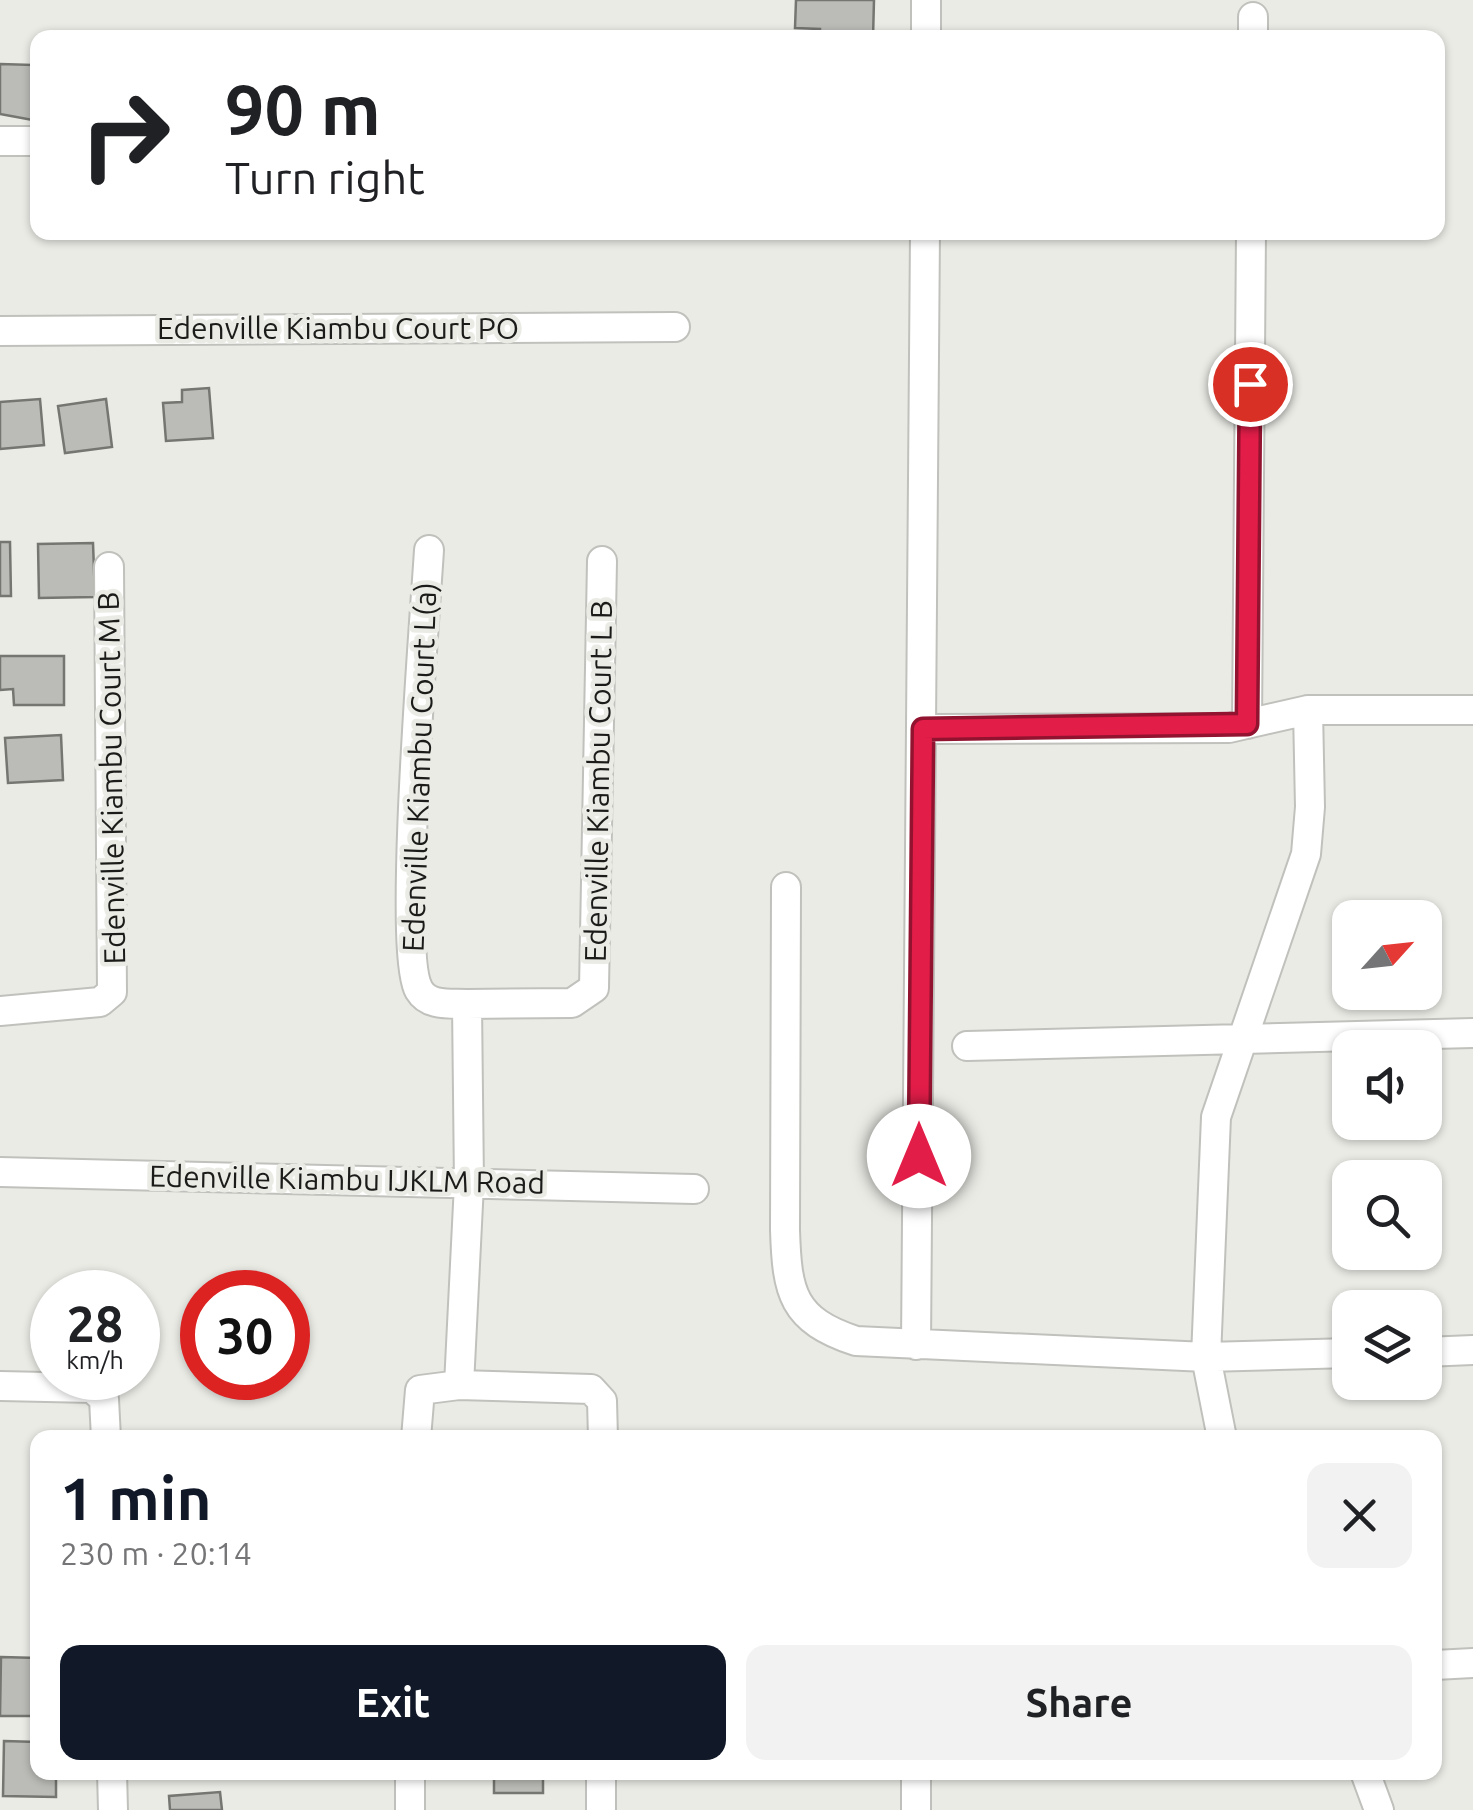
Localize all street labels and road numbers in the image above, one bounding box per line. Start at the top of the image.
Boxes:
street label: Edenville Kiambu Court PO [157,311,519,345]
street label: Edenville Kiambu Court L(a) [396,581,442,952]
street label: Edenville Kiambu Court M B [91,591,131,965]
street label: Edenville Kiambu Court L B [578,600,618,962]
street label: Edenville Kiambu IJKLM Road [149,1159,545,1199]

